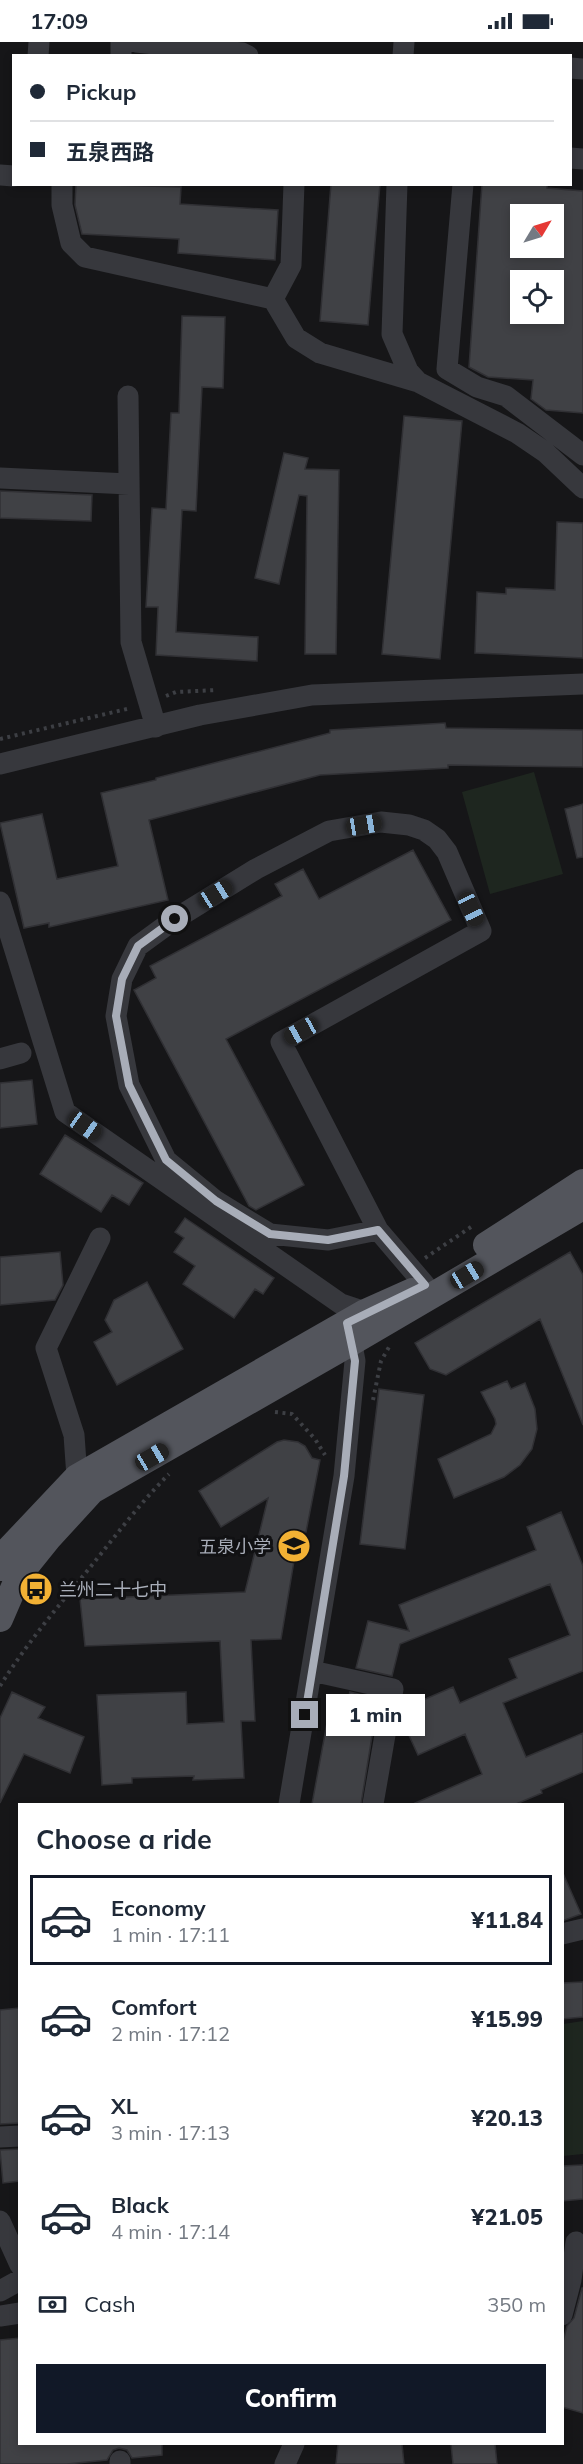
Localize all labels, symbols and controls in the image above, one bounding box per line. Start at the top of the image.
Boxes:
text: 17:09 [30,7,88,35]
text: Pickup [66,78,136,106]
text: 五泉西路 [66,138,154,166]
north arrow [510,204,564,258]
map controls [510,204,564,324]
button: locate [510,270,564,324]
car [345,813,383,837]
car [196,877,236,911]
car [455,889,487,929]
route start [161,905,188,932]
car [281,1014,321,1048]
car [65,1108,105,1144]
car [447,1258,487,1292]
car [132,1440,172,1474]
school or university icon: 五泉小学 [276,1528,312,1564]
place label: 五泉小学 [199,1535,271,1558]
bus stop icon: 兰州二十七中 [18,1571,54,1607]
place label: 兰州二十七中 [59,1578,167,1601]
callout: 1 min [326,1694,425,1736]
route end [291,1701,318,1728]
text: 1 min [349,1702,402,1727]
text: Choose a ride [36,1822,212,1856]
icon: car [39,1893,93,1947]
text: Economy [111,1894,206,1922]
text: ¥11.84 [471,1906,543,1934]
text: 1 min · 17:11 [111,1922,230,1947]
icon: car [39,1992,93,2046]
text: Comfort [111,1993,197,2021]
text: ¥15.99 [471,2005,543,2033]
text: 2 min · 17:12 [111,2021,230,2046]
icon: car [39,2091,93,2145]
text: XL [111,2092,138,2120]
text: ¥20.13 [471,2104,543,2132]
text: 3 min · 17:13 [111,2120,230,2145]
icon: car [39,2190,93,2244]
text: Black [111,2191,169,2219]
text: ¥21.05 [471,2203,543,2231]
text: 4 min · 17:14 [111,2219,230,2244]
icon: cash [36,2288,69,2321]
text: Cash [84,2290,136,2318]
text: 350 m [487,2292,546,2317]
button: Confirm [36,2364,546,2433]

